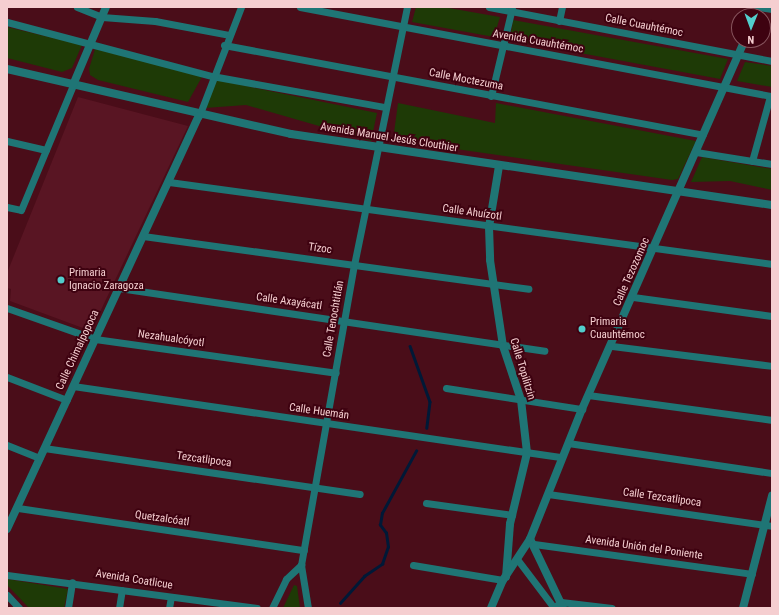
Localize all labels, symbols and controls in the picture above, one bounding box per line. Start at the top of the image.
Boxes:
north arrow [731,8,771,48]
street label: Calle Cuauhtémoc [604,12,684,40]
street label: Avenida Cuauhtémoc [492,28,584,56]
text: N [747,33,754,46]
street label: Calle Moctezuma [428,66,504,94]
street label: Avenida Manuel Jesús Clouthier [319,121,459,155]
street label: Calle Ahuízotl [441,202,503,224]
street label: Calle Tezozomoc [611,236,653,308]
street label: Tízoc [307,241,333,257]
place label: Primaria Ignacio Zaragoza [69,267,144,293]
marker: Primaria Ignacio Zaragoza [56,275,66,285]
street label: Calle Tenochtitlán [321,279,347,359]
street label: Calle Axayácatl [255,291,323,313]
street label: Calle Chimalpopoca [54,308,102,392]
place label: Primaria Cuauhtémoc [590,316,645,342]
marker: Primaria Cuauhtémoc [577,324,587,334]
street label: Nezahualcóyotl [137,328,205,350]
street label: Calle Topilitzin [506,337,538,401]
street label: Calle Huemán [288,401,350,423]
street label: Tezcatlipoca [176,450,232,470]
street label: Calle Tezcatlipoca [622,486,702,510]
street label: Quetzalcóatl [134,509,190,529]
street label: Avenida Unión del Poniente [584,533,704,563]
street label: Avenida Coatlicue [95,567,173,593]

